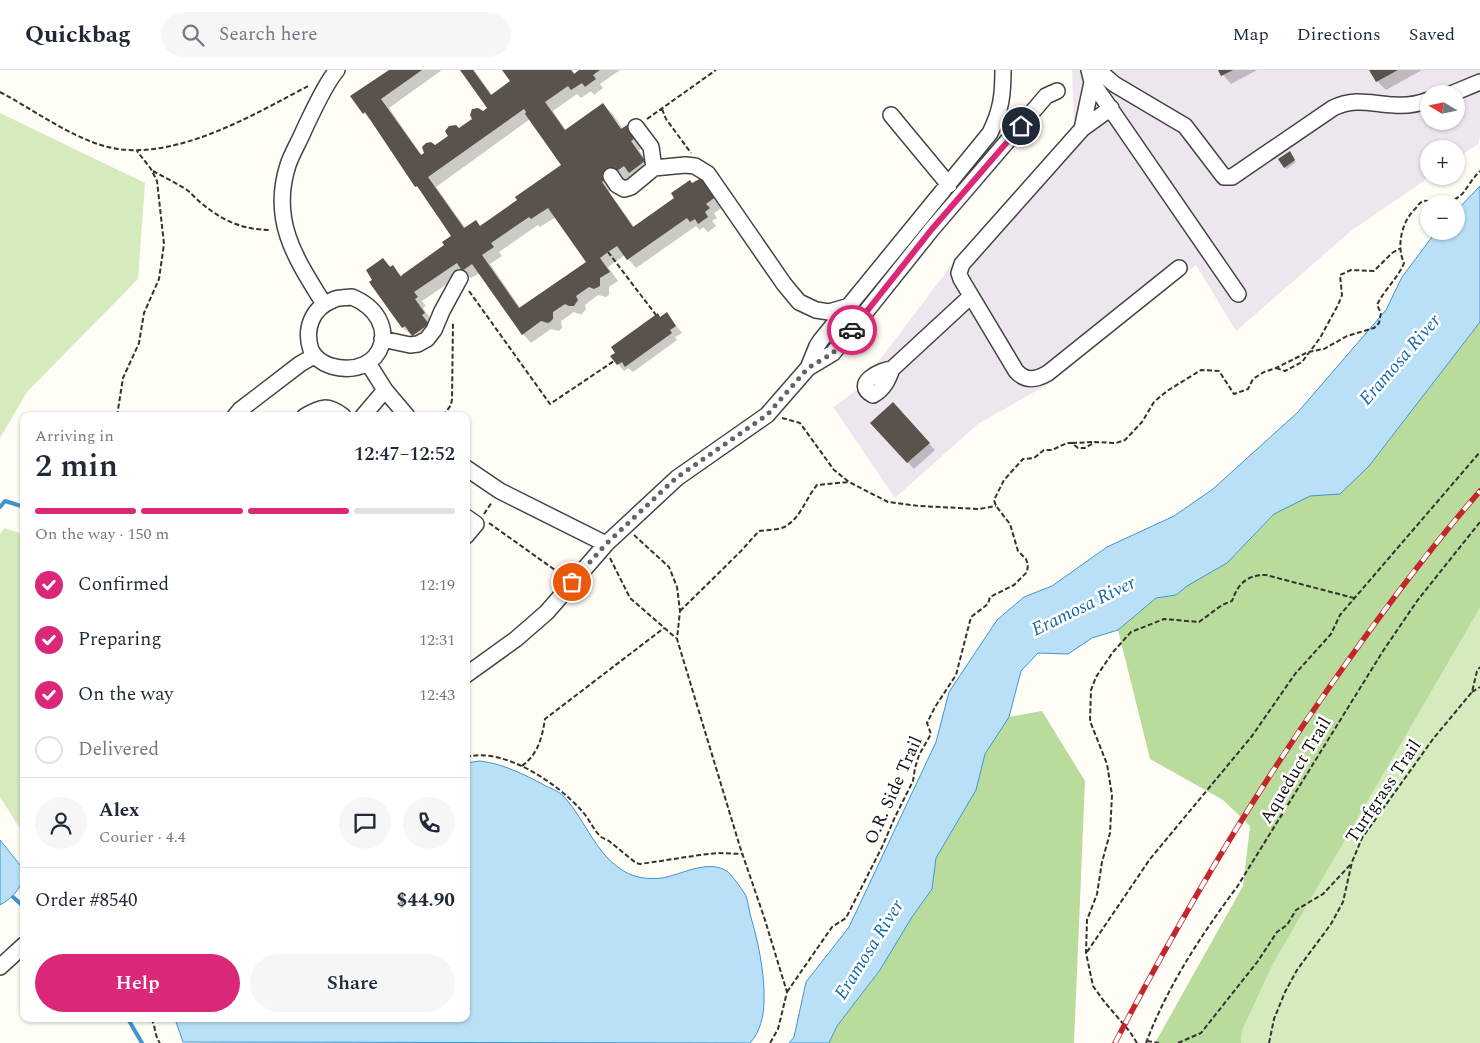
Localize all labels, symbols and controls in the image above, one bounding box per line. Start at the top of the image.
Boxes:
search box [161,12,511,57]
text: Quickbag [25,17,131,53]
text: Search here [219,20,318,49]
icon: search [179,21,207,49]
text: Map [1233,21,1269,48]
text: Directions [1297,21,1381,48]
text: Saved [1409,21,1455,48]
north arrow [1420,85,1465,130]
map controls [1420,85,1465,240]
pin [1000,105,1042,147]
icon: home [1007,112,1035,140]
button: + [1420,140,1465,185]
button: − [1420,195,1465,240]
courier [827,305,877,355]
water label: Eramosa River [1352,307,1448,412]
icon: car [838,316,866,344]
text: Arriving in [35,424,114,448]
text: 12:47–12:52 [354,440,455,469]
text: 2 min [35,442,118,491]
text: On the way · 150 m [35,522,169,546]
pin [551,561,593,603]
icon: bag [558,568,586,596]
water label: Eramosa River [1026,568,1141,644]
text: Confirmed [78,570,169,599]
icon: check [35,571,63,599]
text: 12:19 [419,573,455,597]
text: Preparing [78,625,162,654]
icon: check [35,626,63,654]
text: 12:31 [419,628,455,652]
text: On the way [78,680,174,709]
icon: check [35,681,63,709]
text: 12:43 [419,683,455,707]
street label: Aqueduct Trail [1253,712,1338,829]
street label: O.R. Side Trail [857,732,929,849]
street label: Turfgrass Trail [1339,734,1428,848]
text: Delivered [78,735,159,764]
text: Alex [99,796,140,825]
button: person [35,797,87,849]
button: chat [339,797,391,849]
button: phone [403,797,455,849]
text: Courier · 4.4 [99,825,186,849]
text: Order #8540 [35,886,138,915]
text: $44.90 [397,886,455,915]
water label: Eramosa River [827,894,912,1005]
button: Help [35,954,240,1012]
button: Share [250,954,455,1012]

